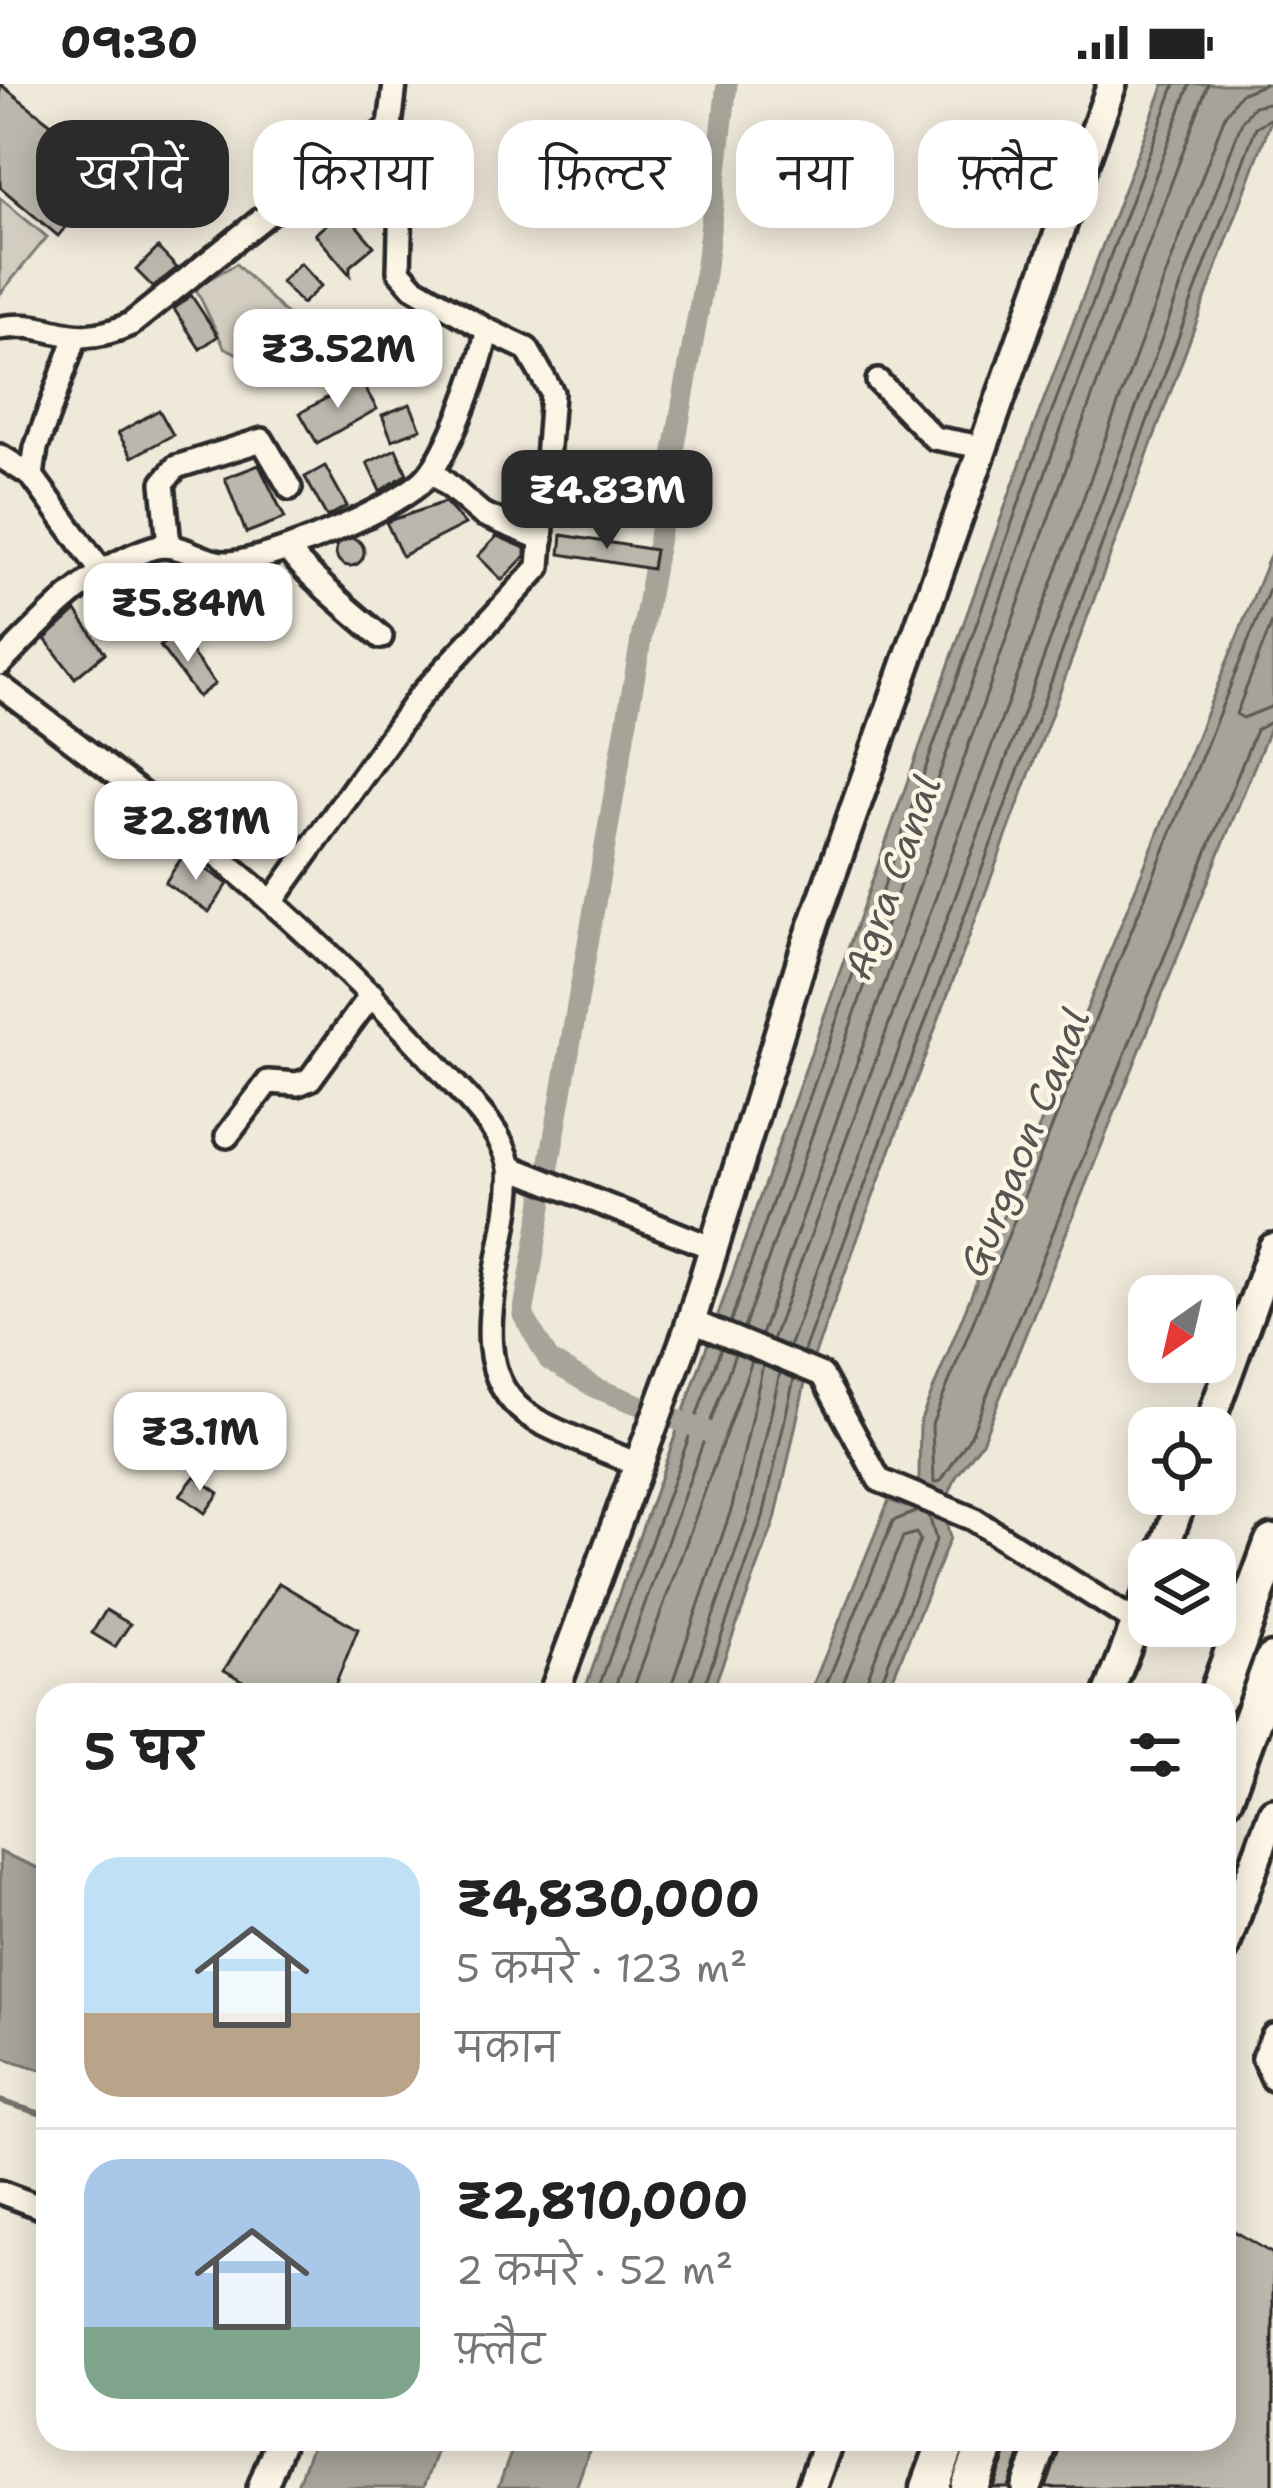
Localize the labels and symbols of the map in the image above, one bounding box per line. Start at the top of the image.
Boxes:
pin: ₹3.52M [240,309,436,411]
pin: ₹4.83M [509,450,705,552]
pin: ₹5.84M [90,563,286,665]
water label: Agra Canal [831,768,953,986]
pin: ₹2.81M [98,781,294,883]
water label: Gurgaon Canal [946,1000,1102,1284]
north arrow [1128,1275,1236,1383]
pin: ₹3.1M [116,1392,284,1494]

